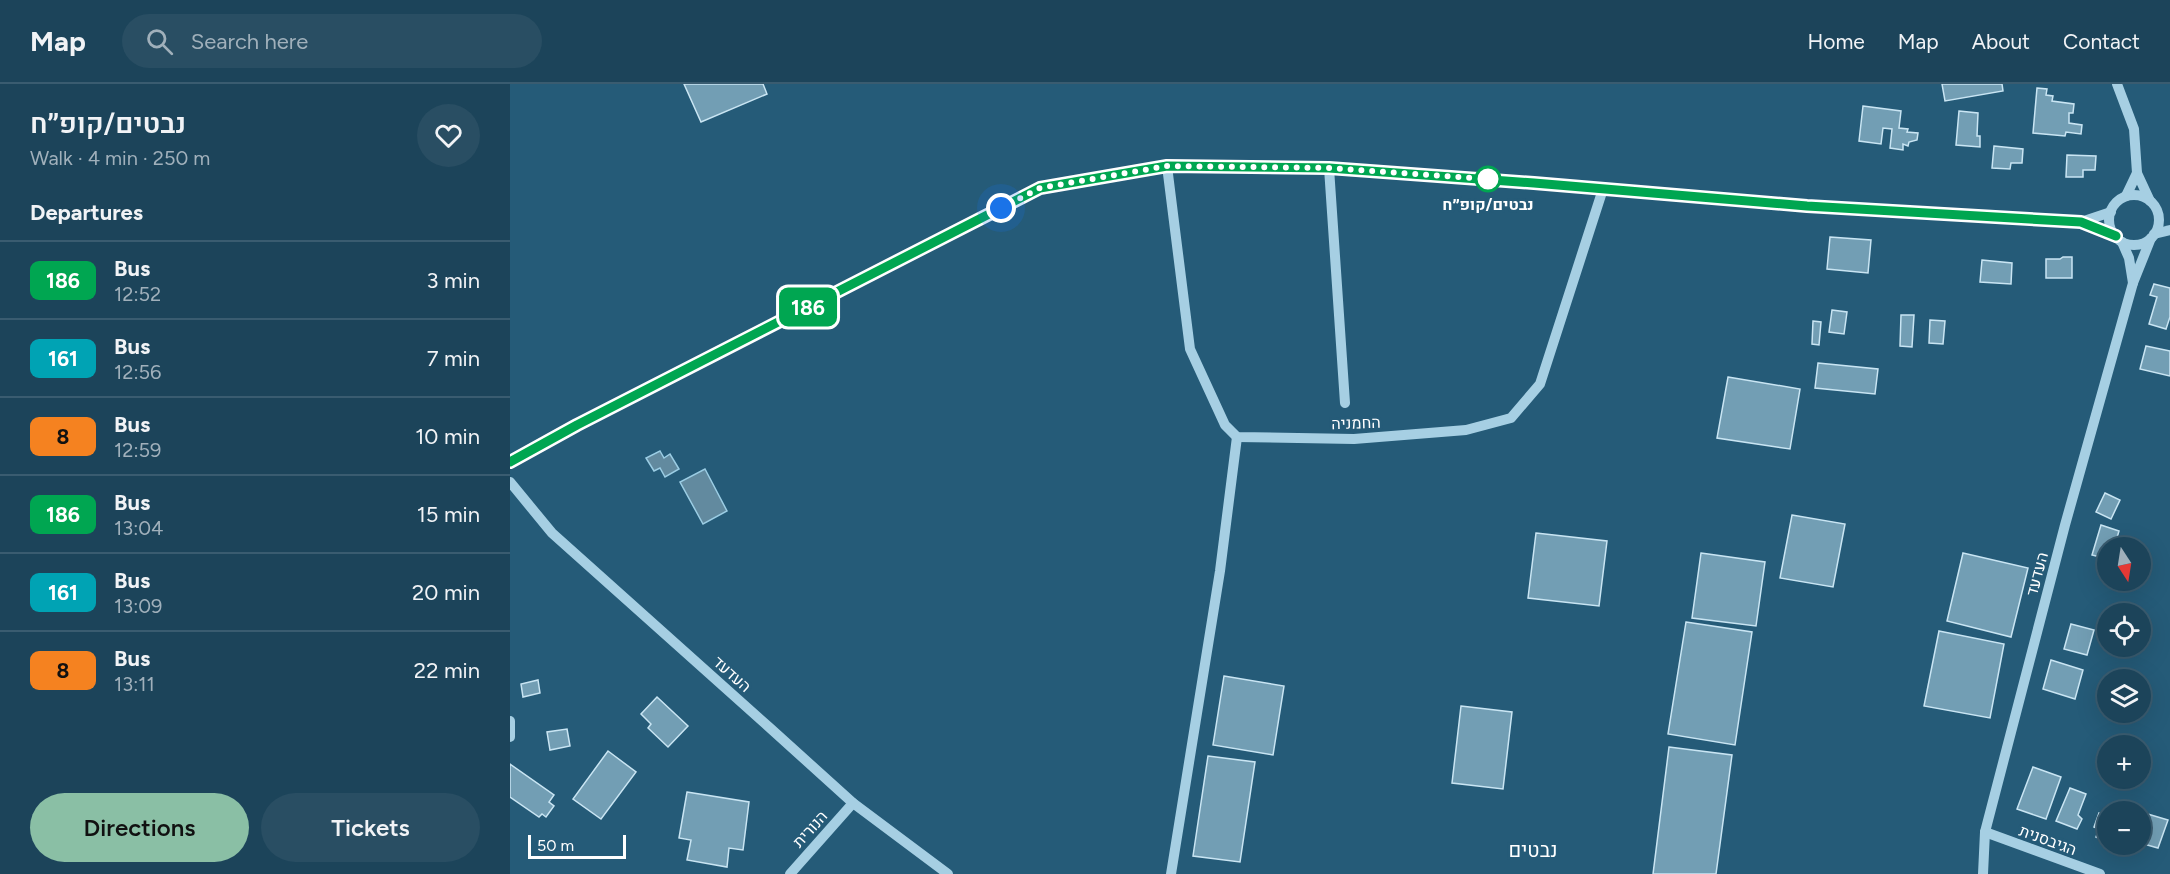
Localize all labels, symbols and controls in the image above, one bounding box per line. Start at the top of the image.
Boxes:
search box [122,14,542,68]
text: Map [30,24,86,58]
icon: search [143,25,176,58]
text: Search here [191,28,308,55]
text: Home [1808,29,1865,54]
text: Map [1898,29,1939,54]
text: About [1972,29,2030,54]
text: Contact [2063,29,2140,54]
button: heart [417,104,480,167]
text: נבטים/קופ״ח [30,106,186,140]
text: Walk · 4 min · 250 m [30,146,210,170]
marker: נבטים/קופ״ח [1475,166,1501,192]
your location [986,193,1016,223]
place label: נבטים/קופ״ח [1442,195,1534,214]
text: Departures [30,199,143,226]
text: Bus [114,255,150,282]
text: 3 min [426,267,480,294]
text: 186 [46,268,80,293]
text: 12:52 [114,282,161,306]
line badge: 186 [774,288,842,326]
text: 186 [791,295,825,320]
text: Bus [114,333,150,360]
text: 7 min [427,345,480,372]
text: 161 [48,346,78,371]
text: 12:56 [114,360,161,384]
text: Bus [114,411,150,438]
street label: החמניה [1331,413,1381,433]
text: 10 min [415,423,480,450]
text: 8 [57,424,69,449]
text: 12:59 [114,438,161,462]
text: Bus [114,489,150,516]
text: 15 min [417,501,480,528]
text: 186 [46,502,80,527]
text: 13:04 [114,516,163,540]
north arrow [2097,537,2151,591]
map controls [2097,537,2151,855]
street label: העדעד [2022,550,2052,598]
text: Bus [114,567,150,594]
text: 20 min [412,579,480,606]
text: 161 [48,580,78,605]
text: 13:09 [114,594,162,618]
button: locate [2097,603,2151,657]
text: Bus [114,645,150,672]
street label: העדעד [709,652,755,696]
text: 22 min [414,657,480,684]
text: 8 [57,658,69,683]
button: layers [2097,669,2151,723]
text: 13:11 [114,672,155,696]
button: + [2097,735,2151,789]
button: Directions [30,793,249,862]
button: Tickets [261,793,480,862]
button: − [2097,801,2151,855]
street label: הנורית [789,807,831,851]
street label: הגיבסנית [2017,821,2079,859]
scale bar [528,832,626,860]
text: 50 m [537,836,574,855]
district label: נבטים [1509,838,1557,862]

